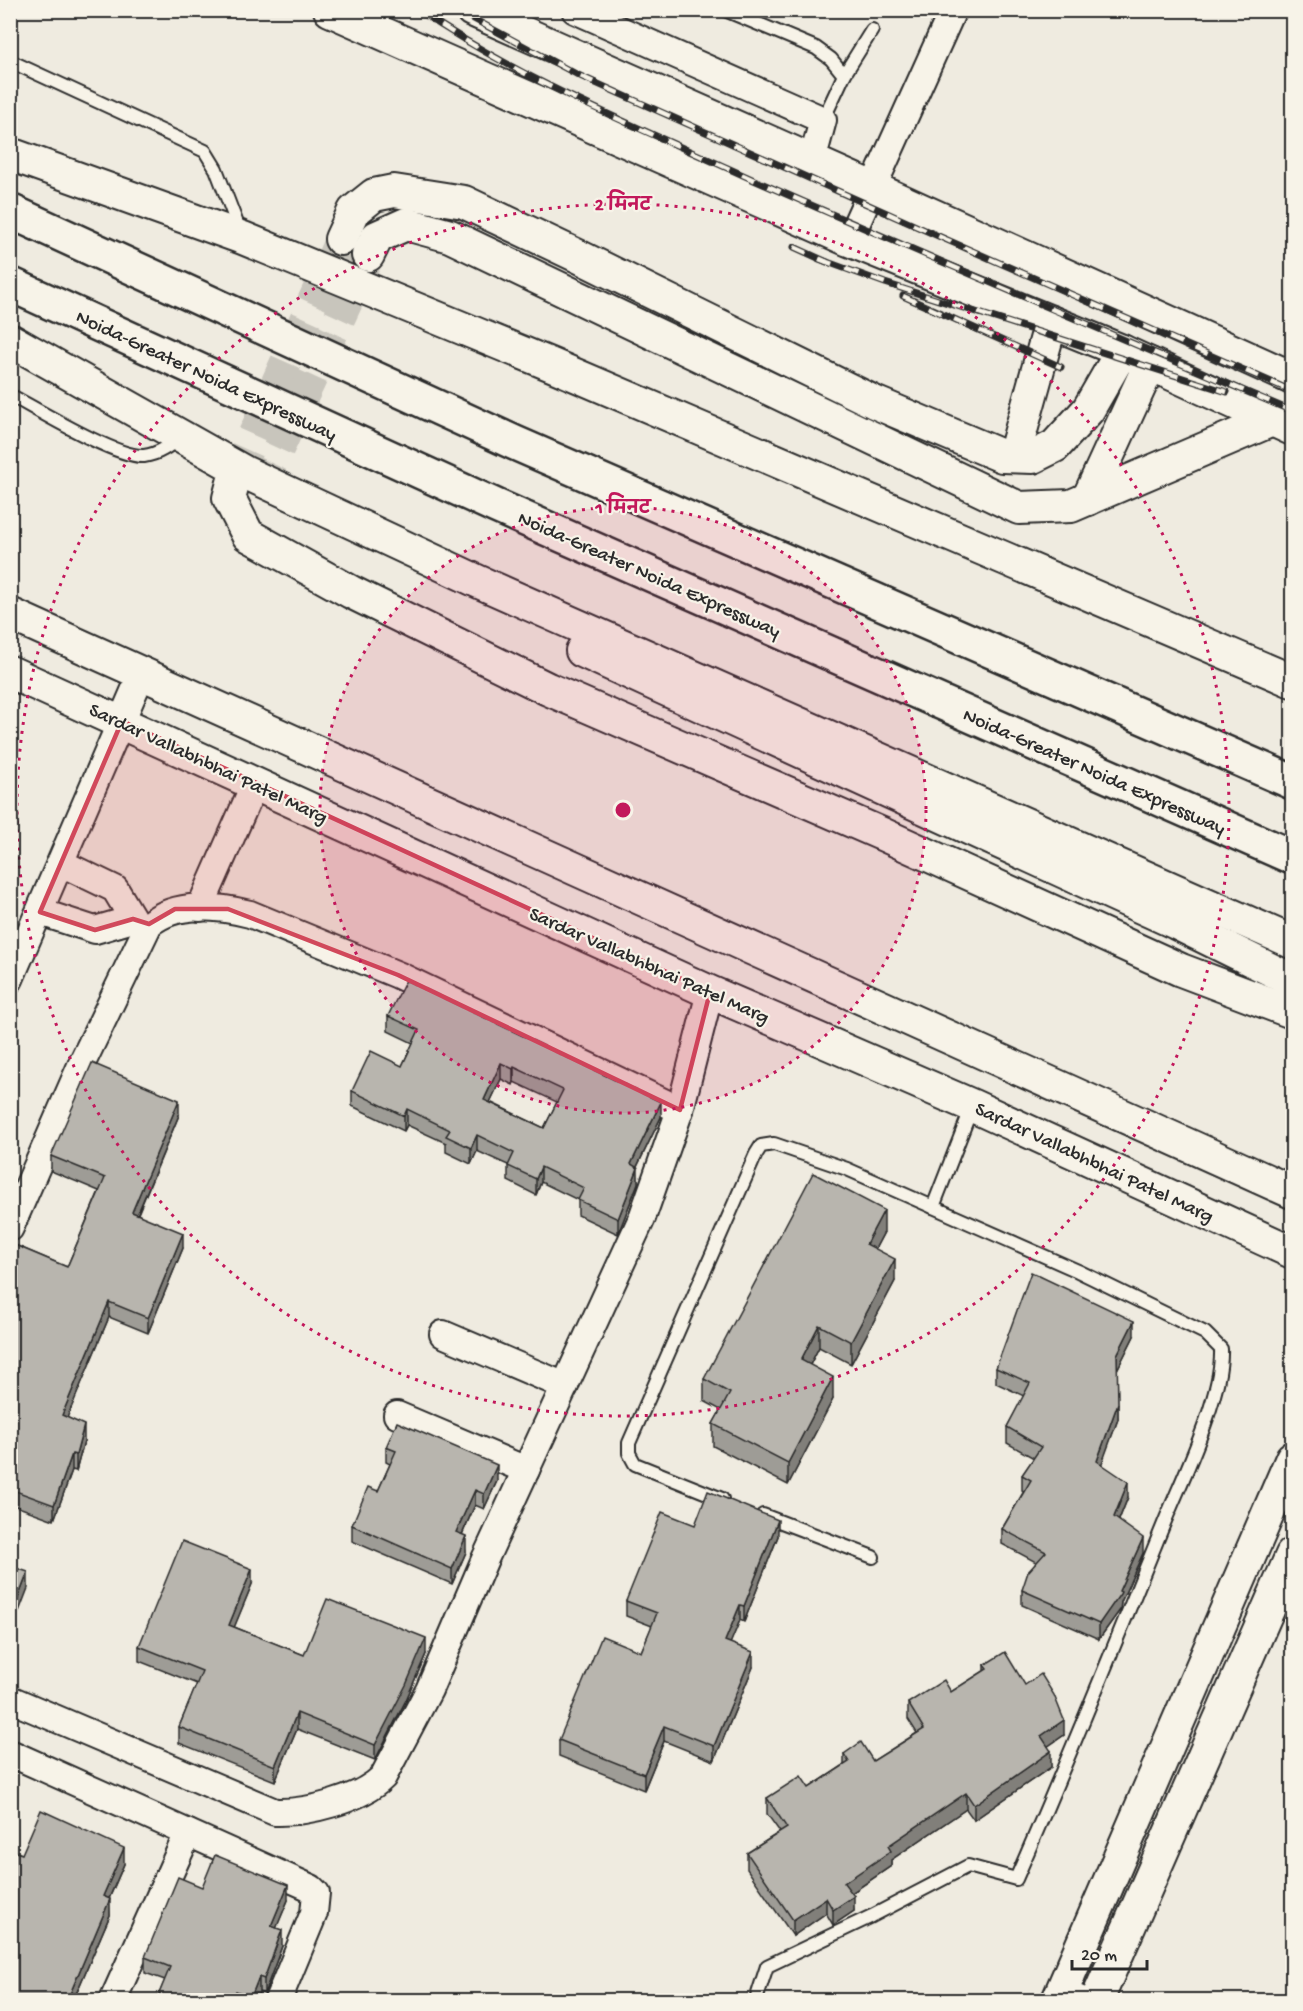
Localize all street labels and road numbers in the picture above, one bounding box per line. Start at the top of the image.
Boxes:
street label: Noida-Greater Noida Expressway [71,307,340,448]
street label: Noida-Greater Noida Expressway [514,508,784,645]
street label: Sardar Vallabhbhai Patel Marg [85,700,330,831]
street label: Noida-Greater Noida Expressway [959,705,1229,842]
street label: Sardar Vallabhbhai Patel Marg [525,904,772,1031]
street label: Sardar Vallabhbhai Patel Marg [971,1099,1216,1230]

